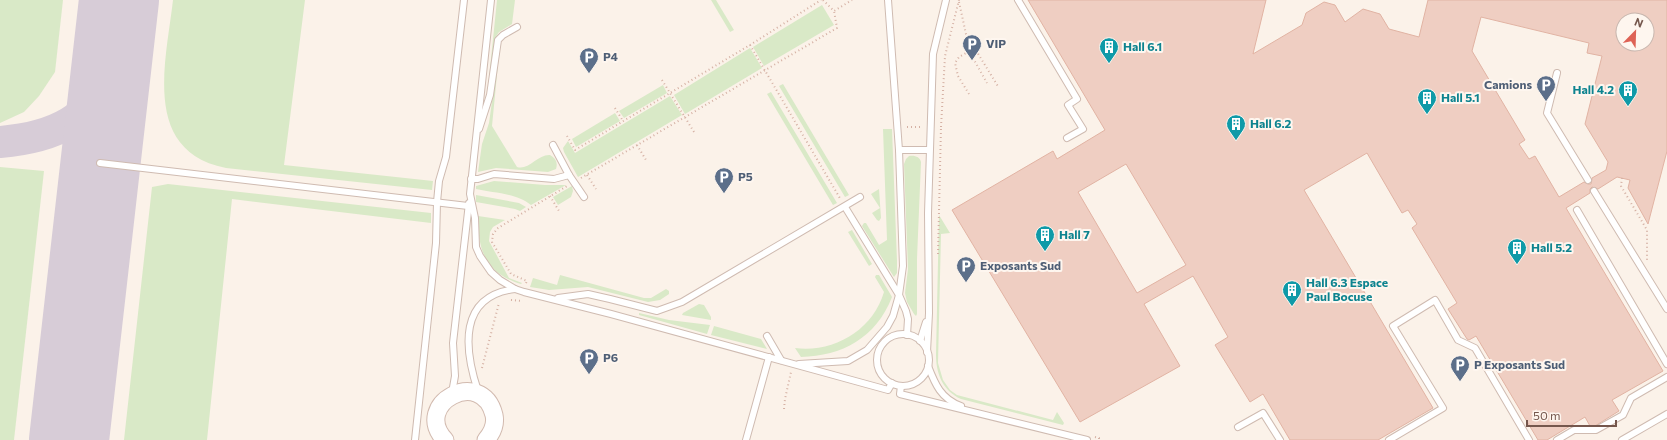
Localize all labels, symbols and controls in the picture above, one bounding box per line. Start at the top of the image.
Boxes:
north arrow [1615,12,1655,52]
text: N [1633,15,1645,30]
parking icon: VIP [961,33,983,61]
place label: VIP [986,36,1006,50]
building icon: Hall 6.1 [1098,36,1120,64]
place label: Hall 6.1 [1123,39,1162,53]
parking icon: P4 [578,46,600,74]
place label: P4 [603,49,619,63]
parking icon: Camions [1535,74,1557,102]
place label: Camions [1484,77,1532,91]
building icon: Hall 4.2 [1617,79,1639,107]
place label: Hall 4.2 [1573,82,1614,96]
building icon: Hall 5.1 [1416,87,1438,115]
place label: Hall 5.1 [1441,90,1480,104]
building icon: Hall 6.2 [1225,113,1247,141]
place label: Hall 6.2 [1250,116,1292,130]
parking icon: P5 [713,166,735,194]
place label: P5 [738,169,753,183]
building icon: Hall 7 [1034,224,1056,252]
place label: Hall 7 [1059,227,1090,241]
building icon: Hall 5.2 [1506,237,1528,265]
place label: Hall 5.2 [1531,240,1572,254]
parking icon: Exposants Sud [955,255,977,283]
place label: Exposants Sud [980,258,1061,272]
place label: Hall 6.3 Espace Paul Bocuse [1306,275,1388,303]
building icon: Hall 6.3 Espace Paul Bocuse [1281,279,1303,307]
parking icon: P6 [578,347,600,375]
place label: P6 [603,350,618,364]
parking icon: P Exposants Sud [1449,354,1471,382]
place label: P Exposants Sud [1474,357,1565,371]
scale bar [1527,402,1616,428]
text: 50 m [1533,408,1561,422]

